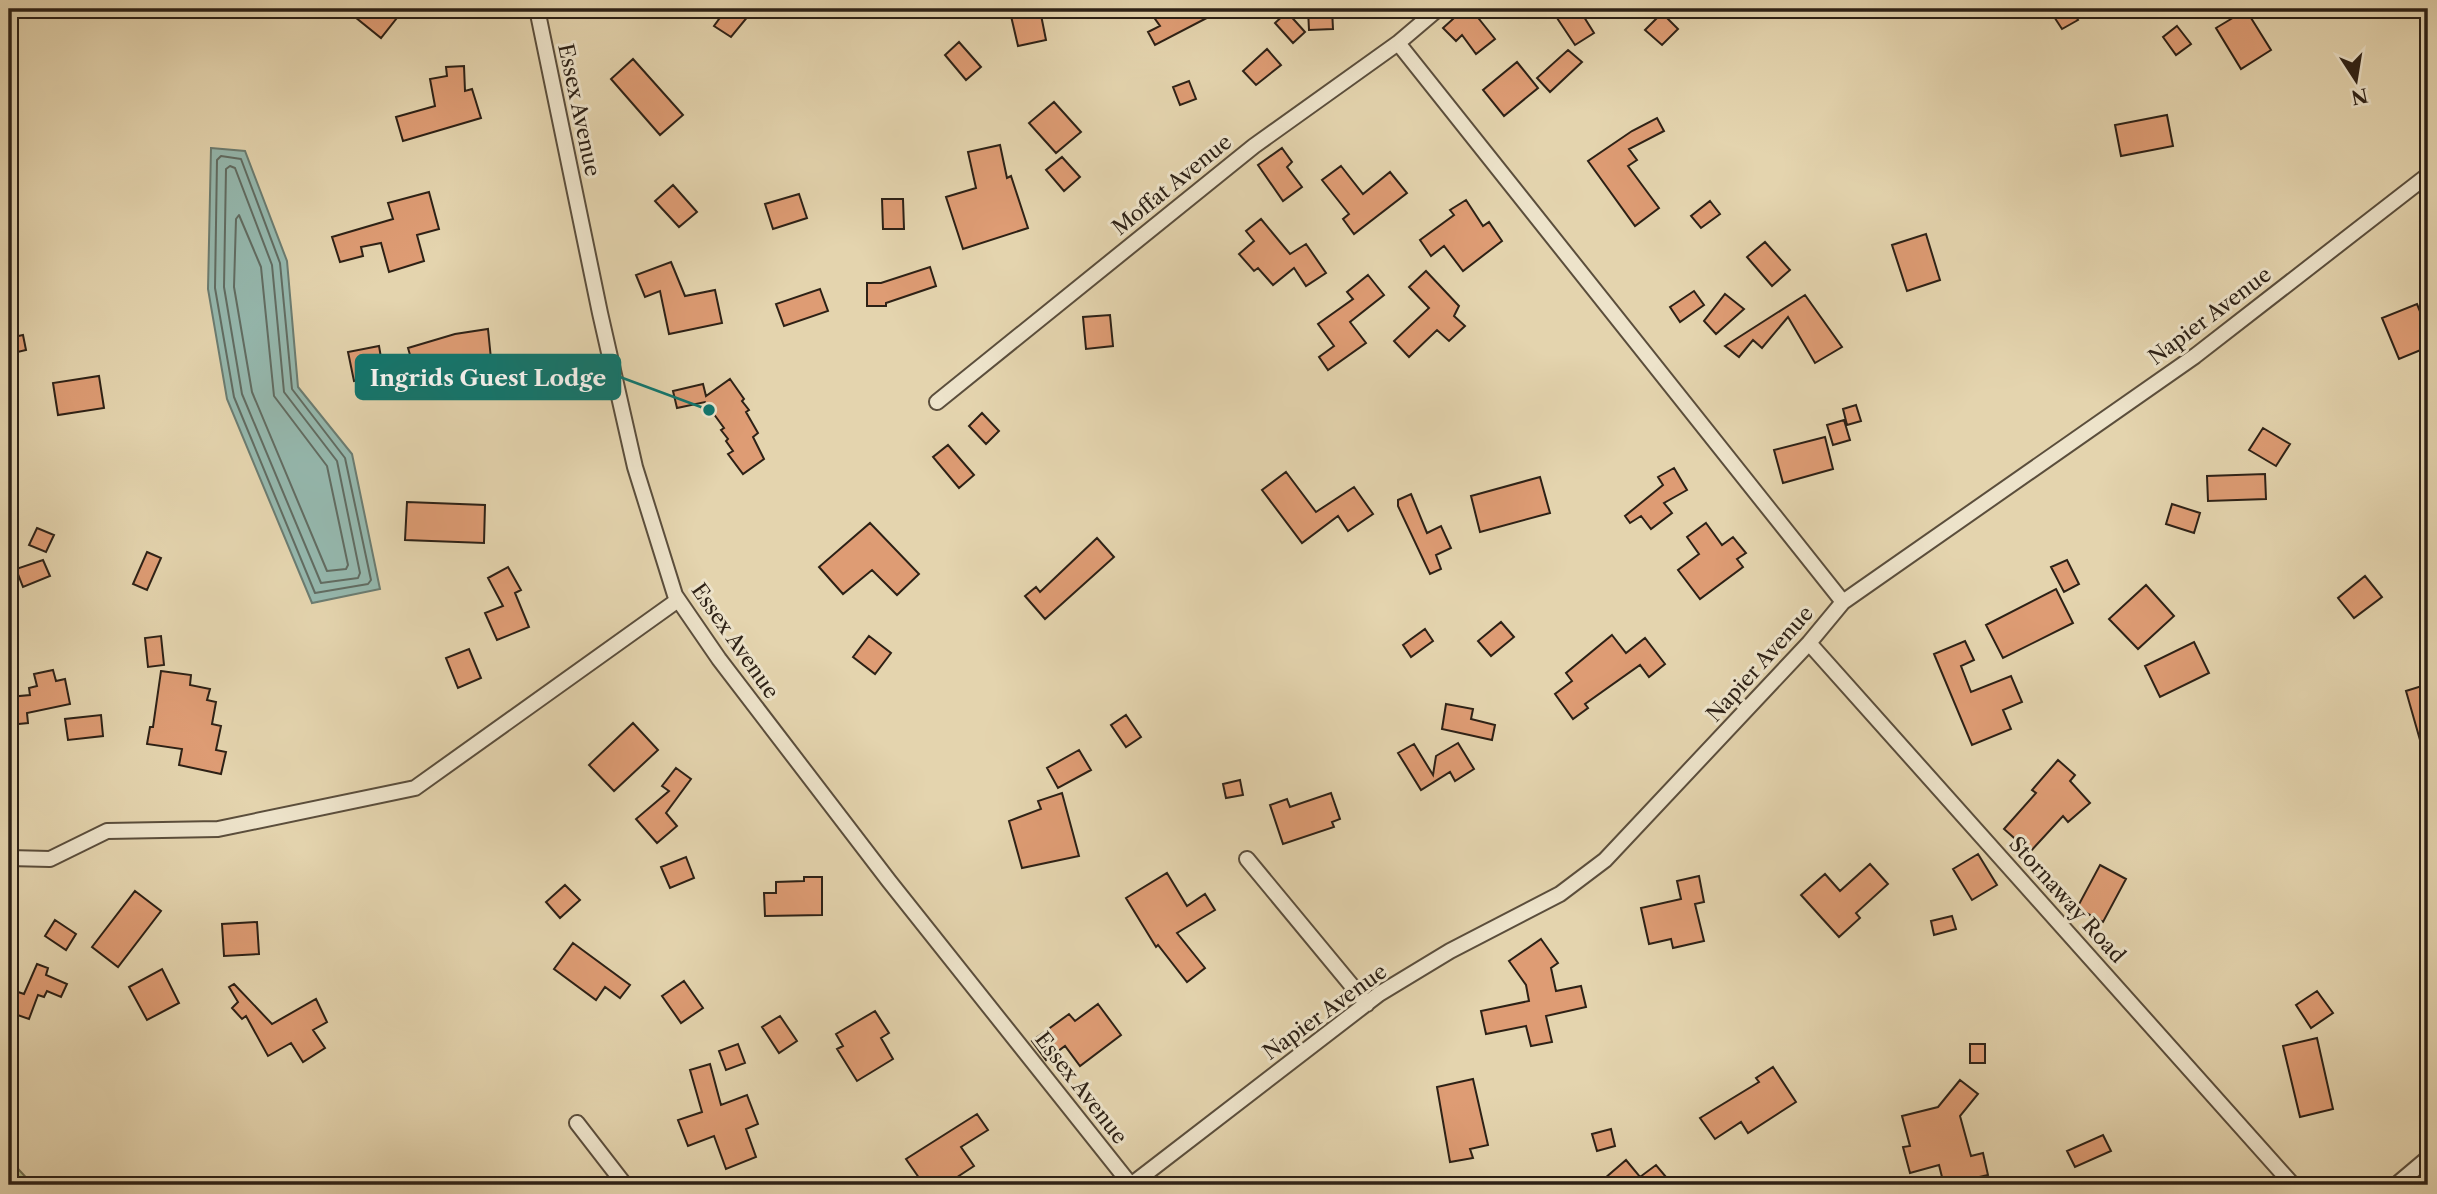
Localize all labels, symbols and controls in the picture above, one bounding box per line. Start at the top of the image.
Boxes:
street label: Essex Avenue [553,41,606,179]
north arrow [2322,46,2392,116]
text: N [2349,83,2370,109]
street label: Moffat Avenue [1107,129,1236,240]
street label: Napier Avenue [2144,261,2276,370]
callout: Ingrids Guest Lodge [356,355,620,399]
text: Ingrids Guest Lodge [370,364,607,392]
street label: Essex Avenue [686,578,784,703]
street label: Napier Avenue [1701,601,1818,727]
street label: Stornaway Road [2004,831,2131,968]
street label: Napier Avenue [1258,958,1391,1065]
street label: Essex Avenue [1030,1027,1133,1149]

